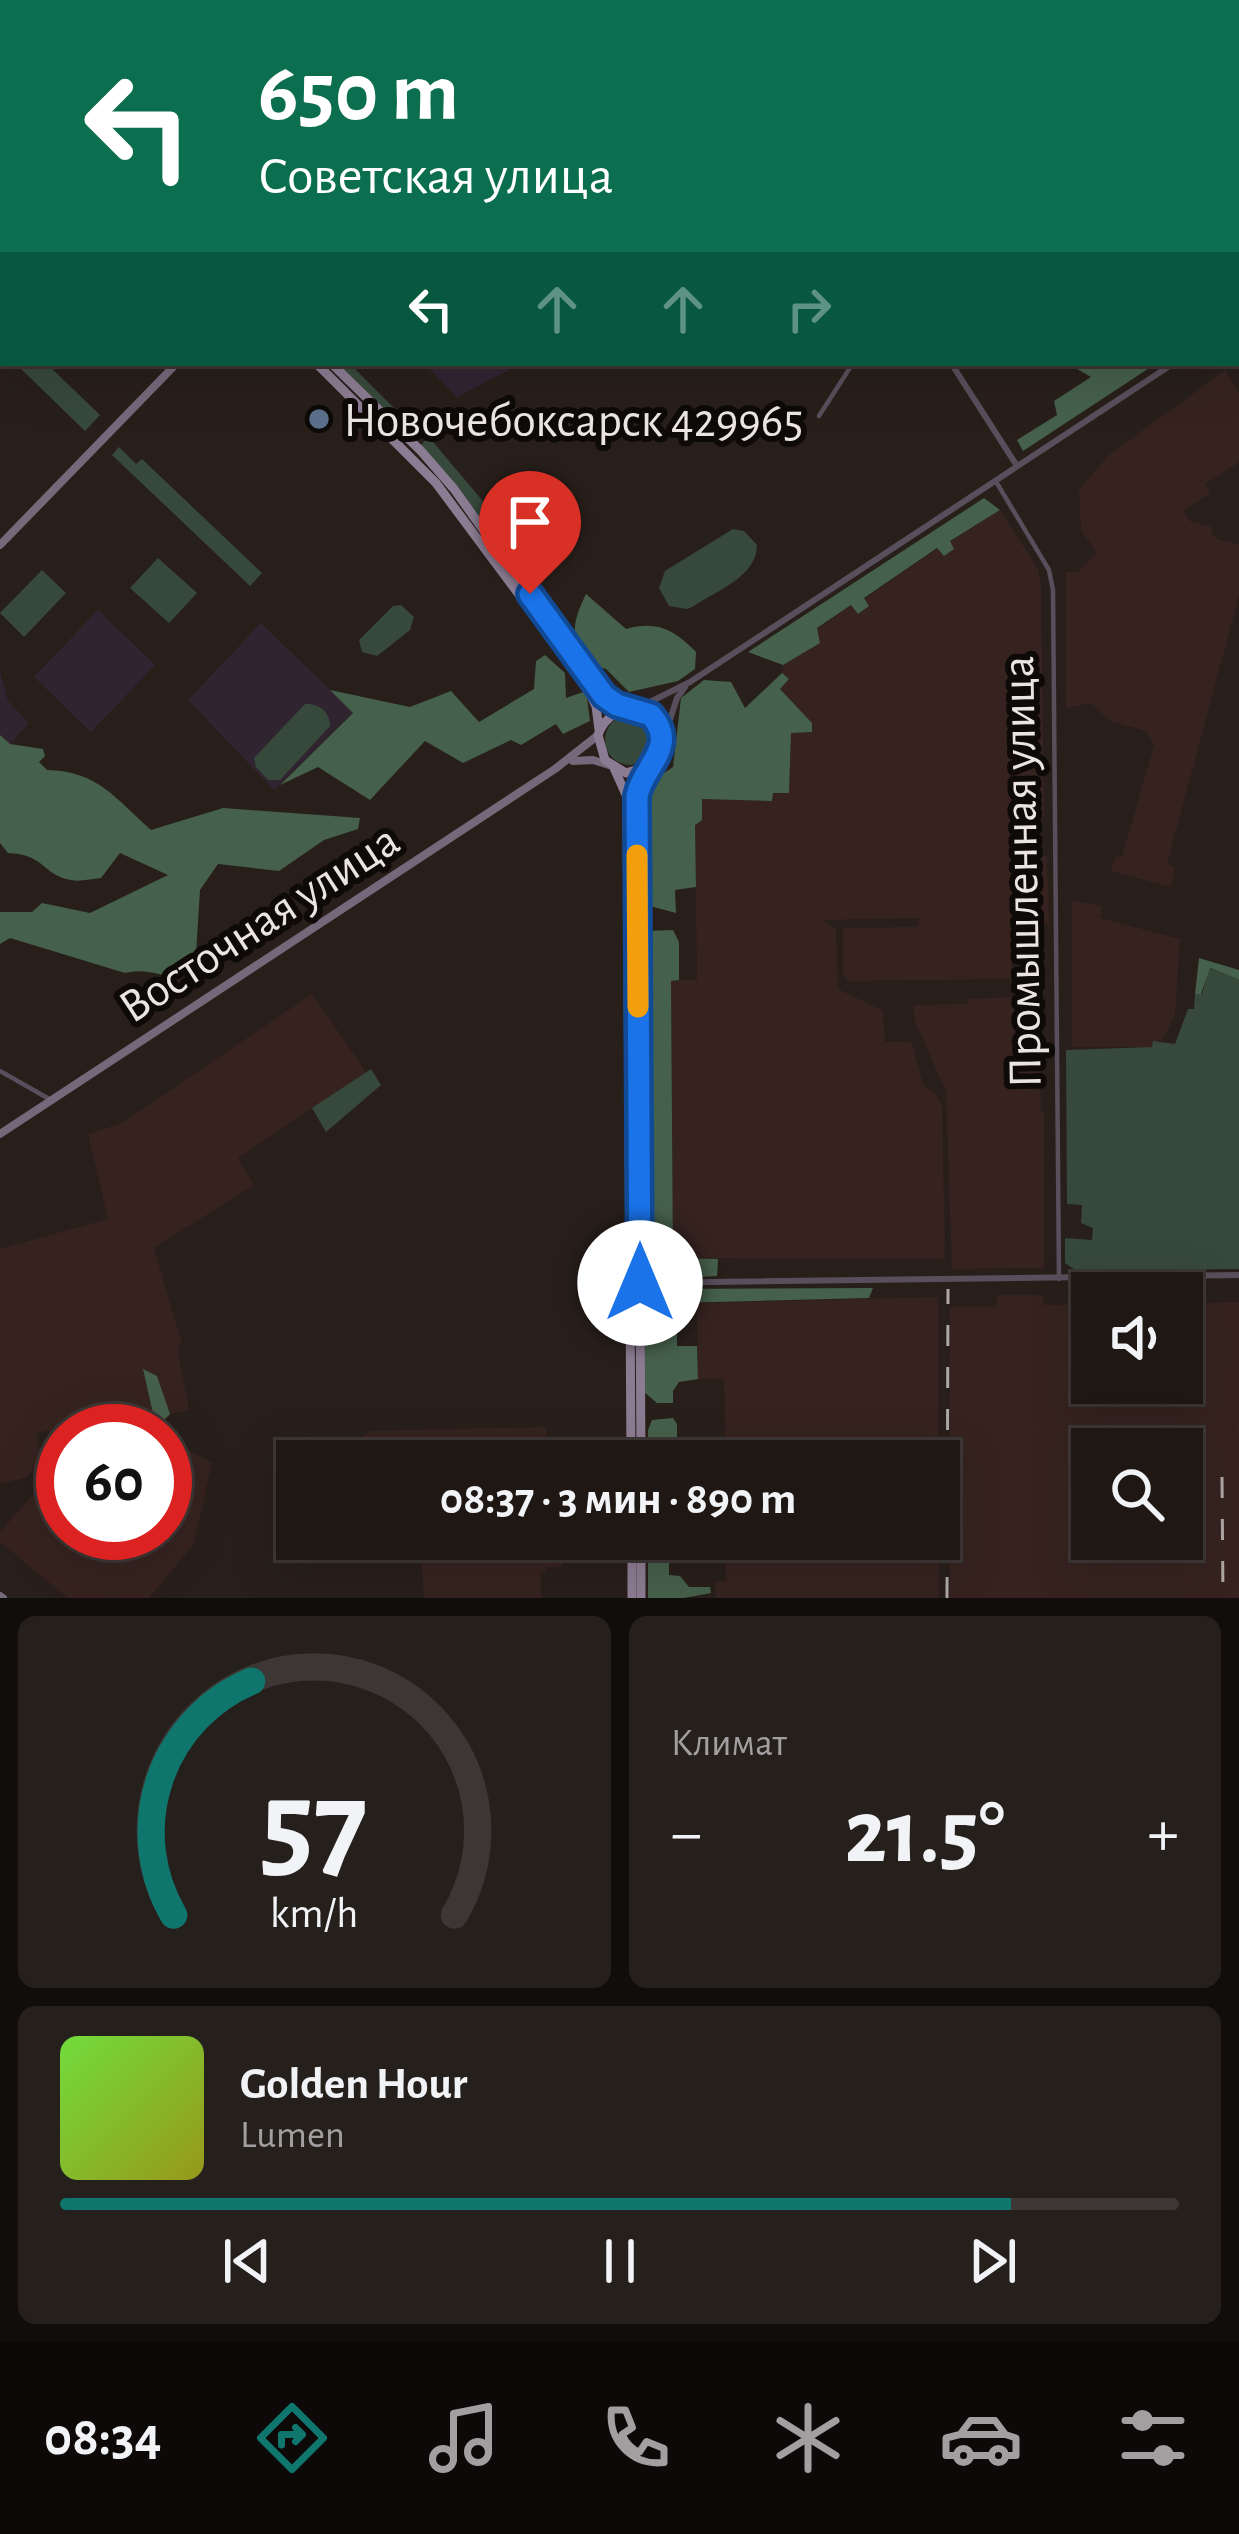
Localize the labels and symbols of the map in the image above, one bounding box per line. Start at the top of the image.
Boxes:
place label: Новочебоксарск 429965 [343,398,803,446]
marker: Новочебоксарск 429965 [306,406,332,432]
pin [479,471,581,594]
street label: Промышленная улица [995,655,1051,1089]
street label: Восточная улица [111,816,408,1033]
position arrow [577,1220,703,1346]
speed limit sign: 60 [36,1404,192,1560]

